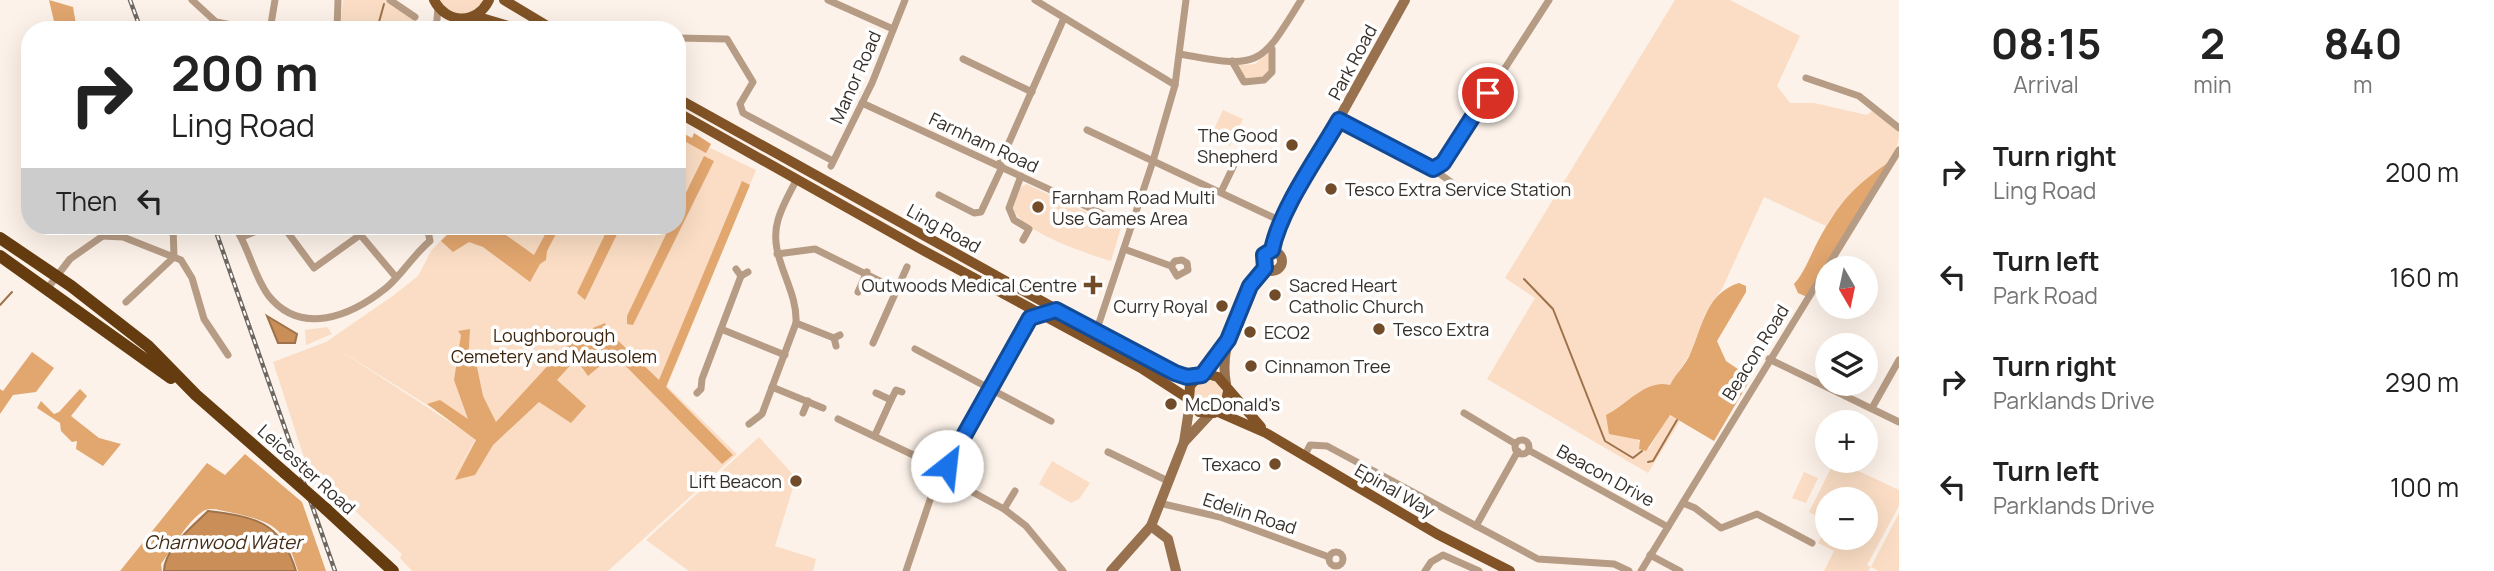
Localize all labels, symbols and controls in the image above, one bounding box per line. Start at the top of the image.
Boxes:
text: 08:15 [1991,14,2101,72]
text: 2 [2200,14,2225,72]
text: 840 [2323,14,2402,72]
street label: Park Road [1322,20,1382,104]
street label: Manor Road [824,27,886,127]
text: 200 m [171,39,319,106]
icon: right [56,49,147,140]
pin [1458,63,1518,123]
text: Arrival [2013,68,2079,100]
text: min [2193,68,2232,100]
text: m [2353,68,2373,100]
icon: arrive [1469,74,1507,112]
text: Ling Road [171,103,315,147]
street label: Farnham Road [925,106,1043,178]
place label: The Good Shepherd [1197,123,1278,168]
marker: The Good Shepherd [1284,137,1300,153]
text: Turn right [1993,138,2117,174]
icon: right [1934,153,1972,191]
text: 200 m [2385,154,2459,190]
text: Ling Road [1993,174,2097,206]
place label: Tesco Extra Service Station [1345,177,1571,201]
marker: Tesco Extra Service Station [1323,181,1339,197]
icon: left [131,182,169,220]
text: Then [56,183,117,219]
place label: Farnham Road Multi Use Games Area [1052,185,1215,230]
street label: Ling Road [903,198,985,258]
marker: Farnham Road Multi Use Games Area [1030,199,1046,215]
text: Turn left [1993,243,2100,279]
north arrow [1815,256,1878,318]
map controls [1815,256,1878,550]
icon: left [1934,258,1972,296]
text: 160 m [2390,259,2459,295]
place label: Outwoods Medical Centre [862,273,1077,297]
place label: Sacred Heart Catholic Church [1289,273,1424,318]
marker: Outwoods Medical Centre [1083,275,1103,295]
text: Park Road [1993,279,2098,311]
marker: Sacred Heart Catholic Church [1267,287,1283,303]
place label: Curry Royal [1114,294,1208,318]
marker: Curry Royal [1214,298,1230,314]
street label: Beacon Road [1716,300,1794,404]
place label: Tesco Extra [1393,317,1489,341]
place label: ECO2 [1264,320,1310,344]
marker: Tesco Extra [1371,321,1387,337]
park label: Loughborough Cemetery and Mausolem [451,323,657,368]
marker: ECO2 [1242,324,1258,340]
button: layers [1815,333,1878,396]
text: Turn right [1993,348,2117,384]
place label: Cinnamon Tree [1265,354,1391,378]
marker: Cinnamon Tree [1243,358,1259,374]
icon: right [1934,363,1972,401]
text: 290 m [2385,364,2459,400]
text: Parklands Drive [1993,384,2155,416]
place label: McDonald's [1185,392,1280,416]
marker: McDonald's [1163,396,1179,412]
button: + [1815,410,1878,473]
street label: Leicester Road [253,419,361,519]
position arrow [910,429,984,503]
street label: Beacon Drive [1553,438,1659,512]
place label: Texaco [1202,452,1261,476]
text: Turn left [1993,453,2100,489]
marker: Texaco [1267,456,1283,472]
street label: Epinal Way [1351,457,1440,523]
icon: left [1934,468,1972,506]
place label: Lift Beacon [689,469,782,493]
text: 100 m [2390,469,2459,505]
marker: Lift Beacon [788,473,804,489]
street label: Edelin Road [1200,487,1300,539]
button: − [1815,487,1878,550]
text: Parklands Drive [1993,489,2155,521]
water label: Charnwood Water [144,529,304,555]

